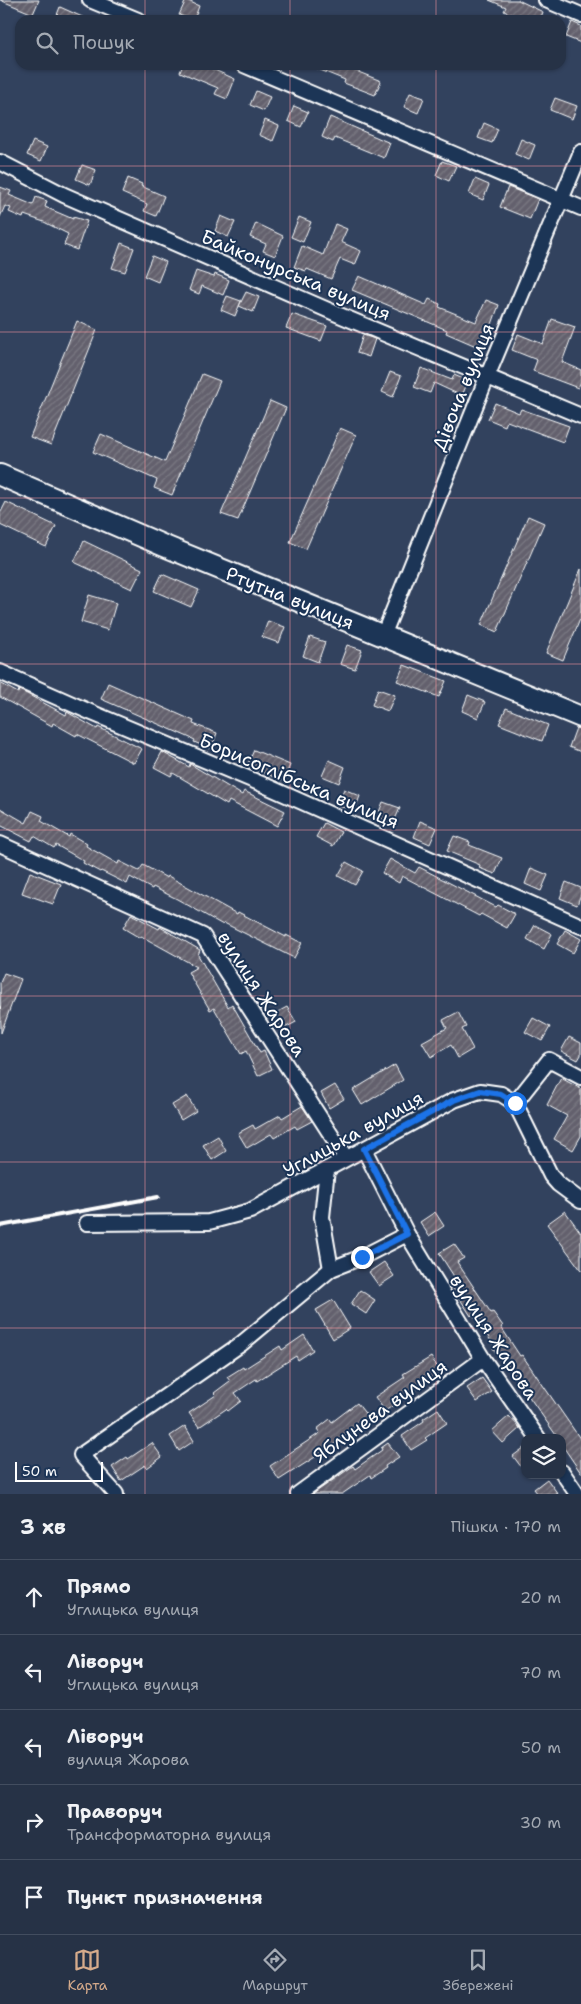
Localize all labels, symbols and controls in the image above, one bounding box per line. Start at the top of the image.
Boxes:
search box [15,15,566,70]
icon: search [33,29,61,57]
text: Пошук [73,30,135,55]
street label: Байконурська вулиця [197,224,395,326]
street label: Дівоча вулиця [426,320,500,454]
street label: Ртутна вулиця [222,561,358,635]
street label: Борисоглібська вулиця [195,728,403,834]
street label: вулиця Жарова [212,926,312,1062]
street label: Углицька вулиця [278,1085,428,1183]
route start [504,1092,527,1115]
route end [351,1246,374,1269]
street label: вулиця Жарова [444,1269,544,1405]
street label: Яблунева вулиця [308,1354,452,1468]
map controls [521,1434,566,1479]
button: layers [521,1434,566,1479]
scale bar [15,1459,102,1482]
text: 50 m [22,1462,57,1480]
text: 3 хв [20,1513,66,1541]
text: Пішки · 170 m [451,1516,561,1537]
text: Прямо [67,1574,131,1599]
icon: ahead [20,1583,48,1611]
text: 20 m [520,1587,561,1608]
text: Углицька вулиця [67,1599,199,1620]
text: Ліворуч [67,1649,143,1674]
icon: left [20,1658,48,1686]
text: 70 m [520,1662,561,1683]
text: Углицька вулиця [67,1674,199,1695]
text: Ліворуч [67,1724,143,1749]
icon: left [20,1733,48,1761]
text: 50 m [521,1737,561,1758]
text: вулиця Жарова [67,1749,189,1770]
text: Праворуч [67,1799,162,1824]
icon: right [20,1808,48,1836]
text: 30 m [520,1812,561,1833]
text: Трансформаторна вулиця [67,1824,271,1845]
icon: arrive [20,1883,48,1911]
text: Пункт призначення [67,1885,263,1910]
tab: Карта [67,1946,108,1994]
tab: Маршрут [242,1946,308,1994]
tab: Збережені [443,1946,514,1994]

